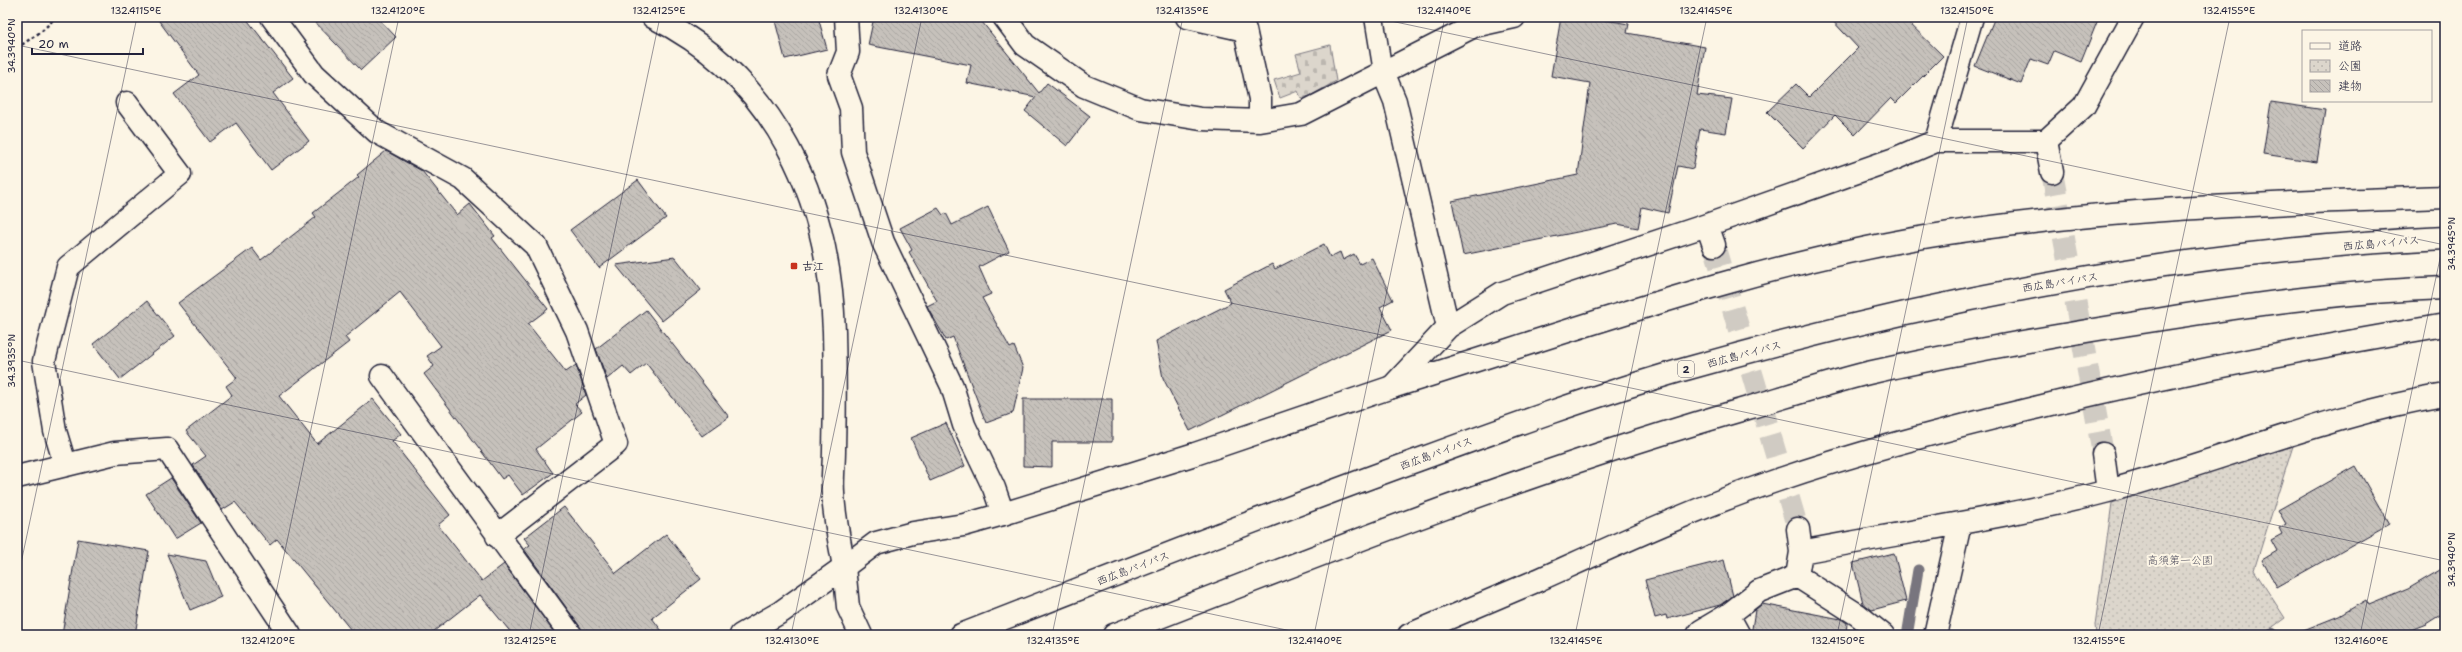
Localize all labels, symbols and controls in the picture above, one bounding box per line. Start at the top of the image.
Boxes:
text: 132.4115°E [111,4,161,17]
text: 132.4120°E [371,4,425,17]
text: 132.4125°E [632,4,686,17]
text: 132.4130°E [894,4,948,17]
text: 132.4135°E [1155,4,1209,17]
text: 132.4140°E [1417,4,1471,17]
text: 132.4145°E [1679,4,1733,17]
text: 132.4150°E [1940,4,1994,17]
text: 132.4155°E [2203,4,2255,17]
text: 34.3940°N [5,18,18,74]
scale bar [32,30,143,56]
legend [2302,30,2432,102]
text: 20 m [38,36,69,52]
text: 道路 [2338,38,2362,54]
text: 公園 [2338,58,2362,74]
text: 建物 [2338,78,2362,94]
text: 34.3945°N [2445,217,2458,271]
street label: 西広島バイパス [2342,233,2420,254]
place label: 古江 [802,259,824,274]
marker: 古江 [789,261,799,271]
street label: 西広島バイパス [2021,269,2099,296]
text: 34.3935°N [5,334,18,388]
street label: 西広島バイパス [1705,337,1783,372]
road number: 2 [1678,361,1694,377]
street label: 西広島バイパス [1398,433,1475,474]
text: 34.3940°N [2445,532,2458,588]
street label: 西広島バイパス [1095,548,1172,589]
park label: 高須第一公園 [2147,553,2213,568]
text: 132.4120°E [241,634,295,647]
text: 132.4125°E [503,634,557,647]
text: 132.4130°E [765,634,819,647]
text: 132.4135°E [1026,634,1080,647]
text: 132.4140°E [1288,634,1342,647]
text: 132.4145°E [1549,634,1603,647]
text: 132.4150°E [1811,634,1865,647]
text: 132.4155°E [2073,634,2125,647]
text: 132.4160°E [2334,634,2388,647]

